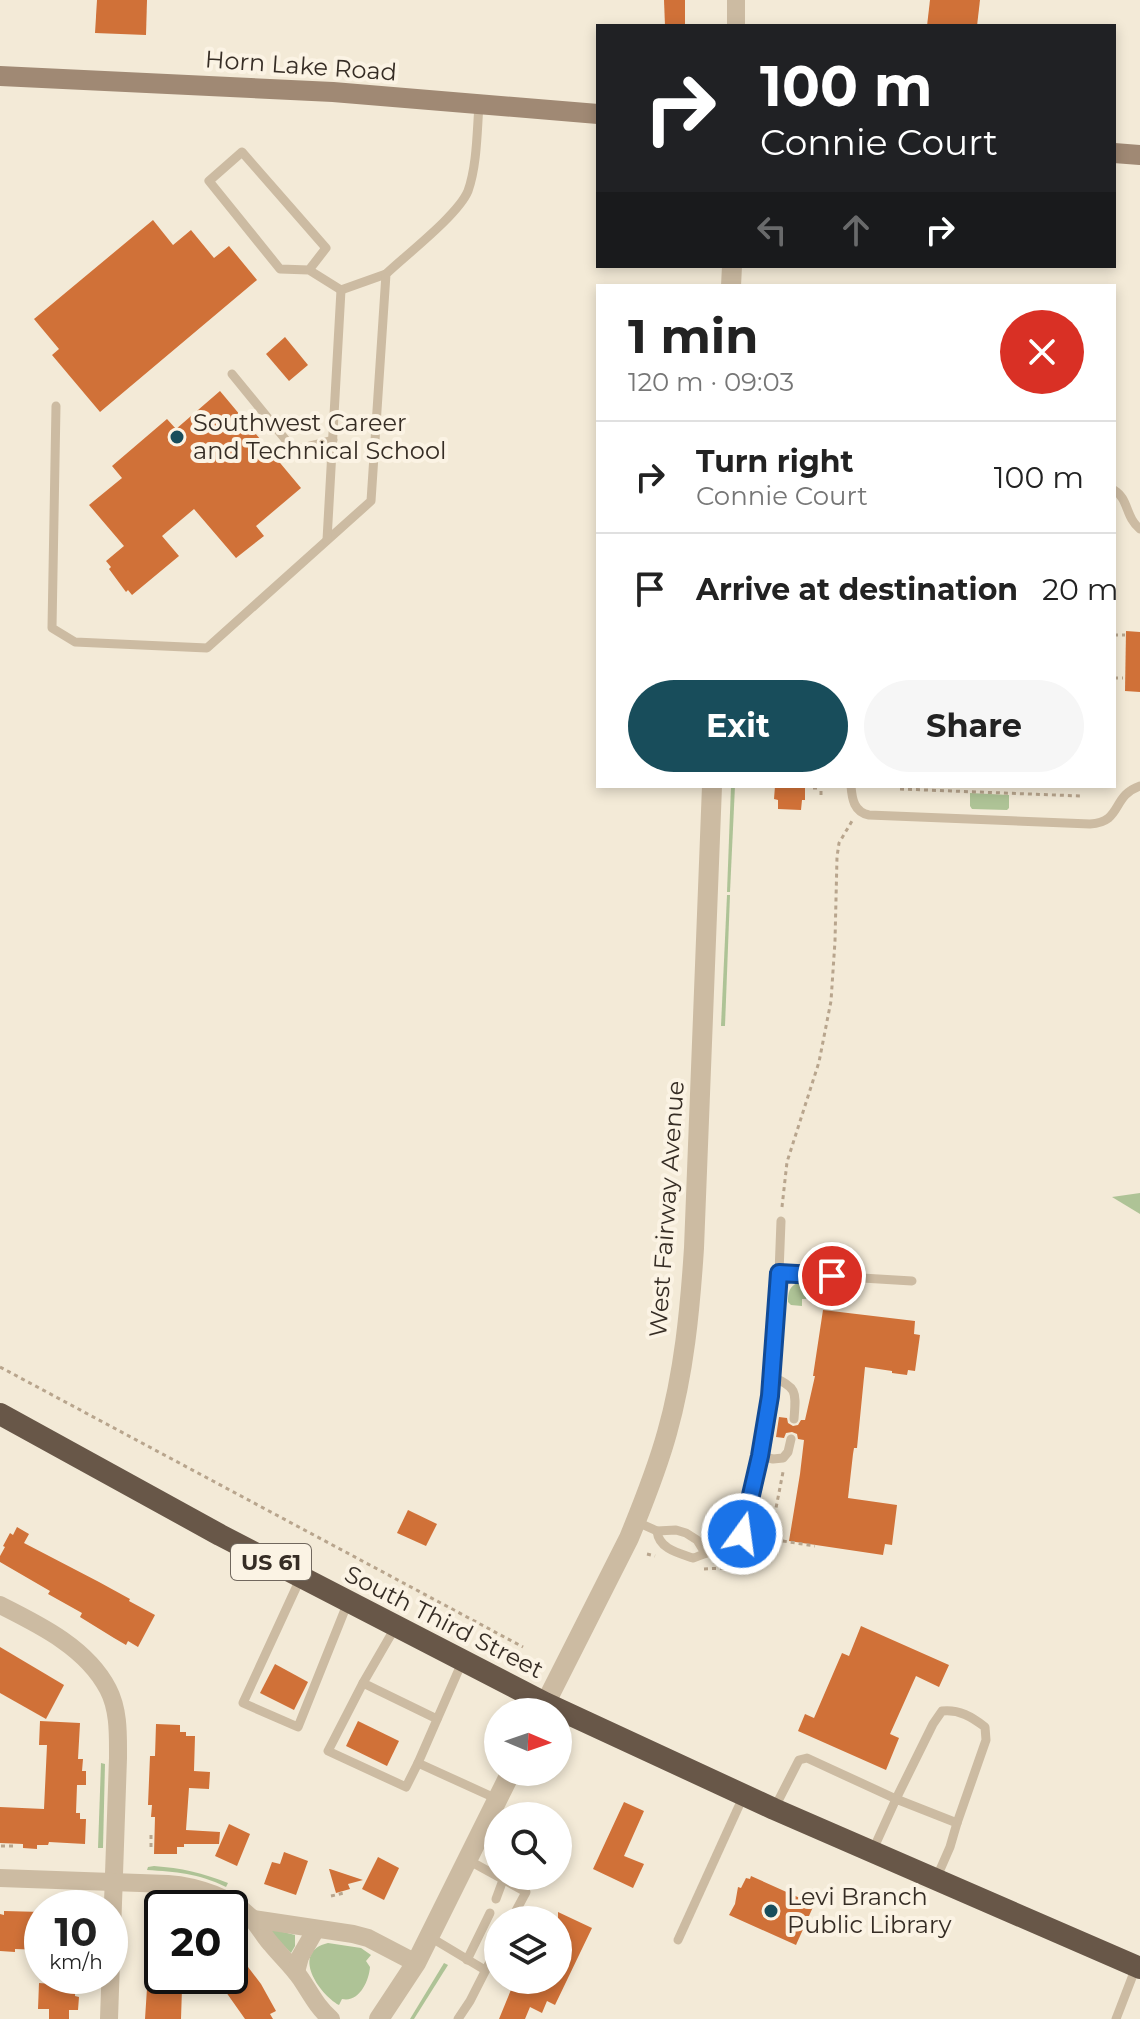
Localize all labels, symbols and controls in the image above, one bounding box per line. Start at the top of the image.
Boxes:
street label: Horn Lake Road [204,44,398,87]
text: 100 m [760,52,933,120]
icon: right [628,56,732,160]
text: Connie Court [760,120,998,164]
icon: left [750,208,794,252]
icon: ahead [834,208,878,252]
icon: right [918,208,962,252]
text: 1 min [628,307,758,365]
button: close [1000,310,1084,394]
text: 120 m · 09:03 [628,366,794,398]
place label: Southwest Career and Technical School [193,408,446,465]
marker: Southwest Career and Technical School [168,428,186,446]
text: Turn right [696,443,853,480]
icon: right [628,455,672,499]
text: 100 m [994,459,1084,496]
text: Connie Court [696,480,868,512]
icon: arrive [628,567,672,611]
text: Arrive at destination [696,571,1018,608]
text: 20 m [1042,571,1119,608]
button: Exit [628,680,848,772]
button: Share [864,680,1084,772]
street label: West Fairway Avenue [643,1080,690,1338]
pin [798,1242,866,1310]
icon: arrive [810,1254,854,1298]
position arrow [700,1492,784,1576]
road number: US 61 [231,1544,311,1580]
street label: South Third Street [340,1559,549,1684]
north arrow [484,1698,572,1786]
map controls [484,1698,572,1994]
button: search [484,1802,572,1890]
place label: Levi Branch Public Library [787,1882,952,1939]
speed limit sign: 20 [144,1890,248,1994]
marker: Levi Branch Public Library [762,1902,780,1920]
button: layers [484,1906,572,1994]
text: 10 [55,1907,97,1956]
text: km/h [49,1950,103,1974]

